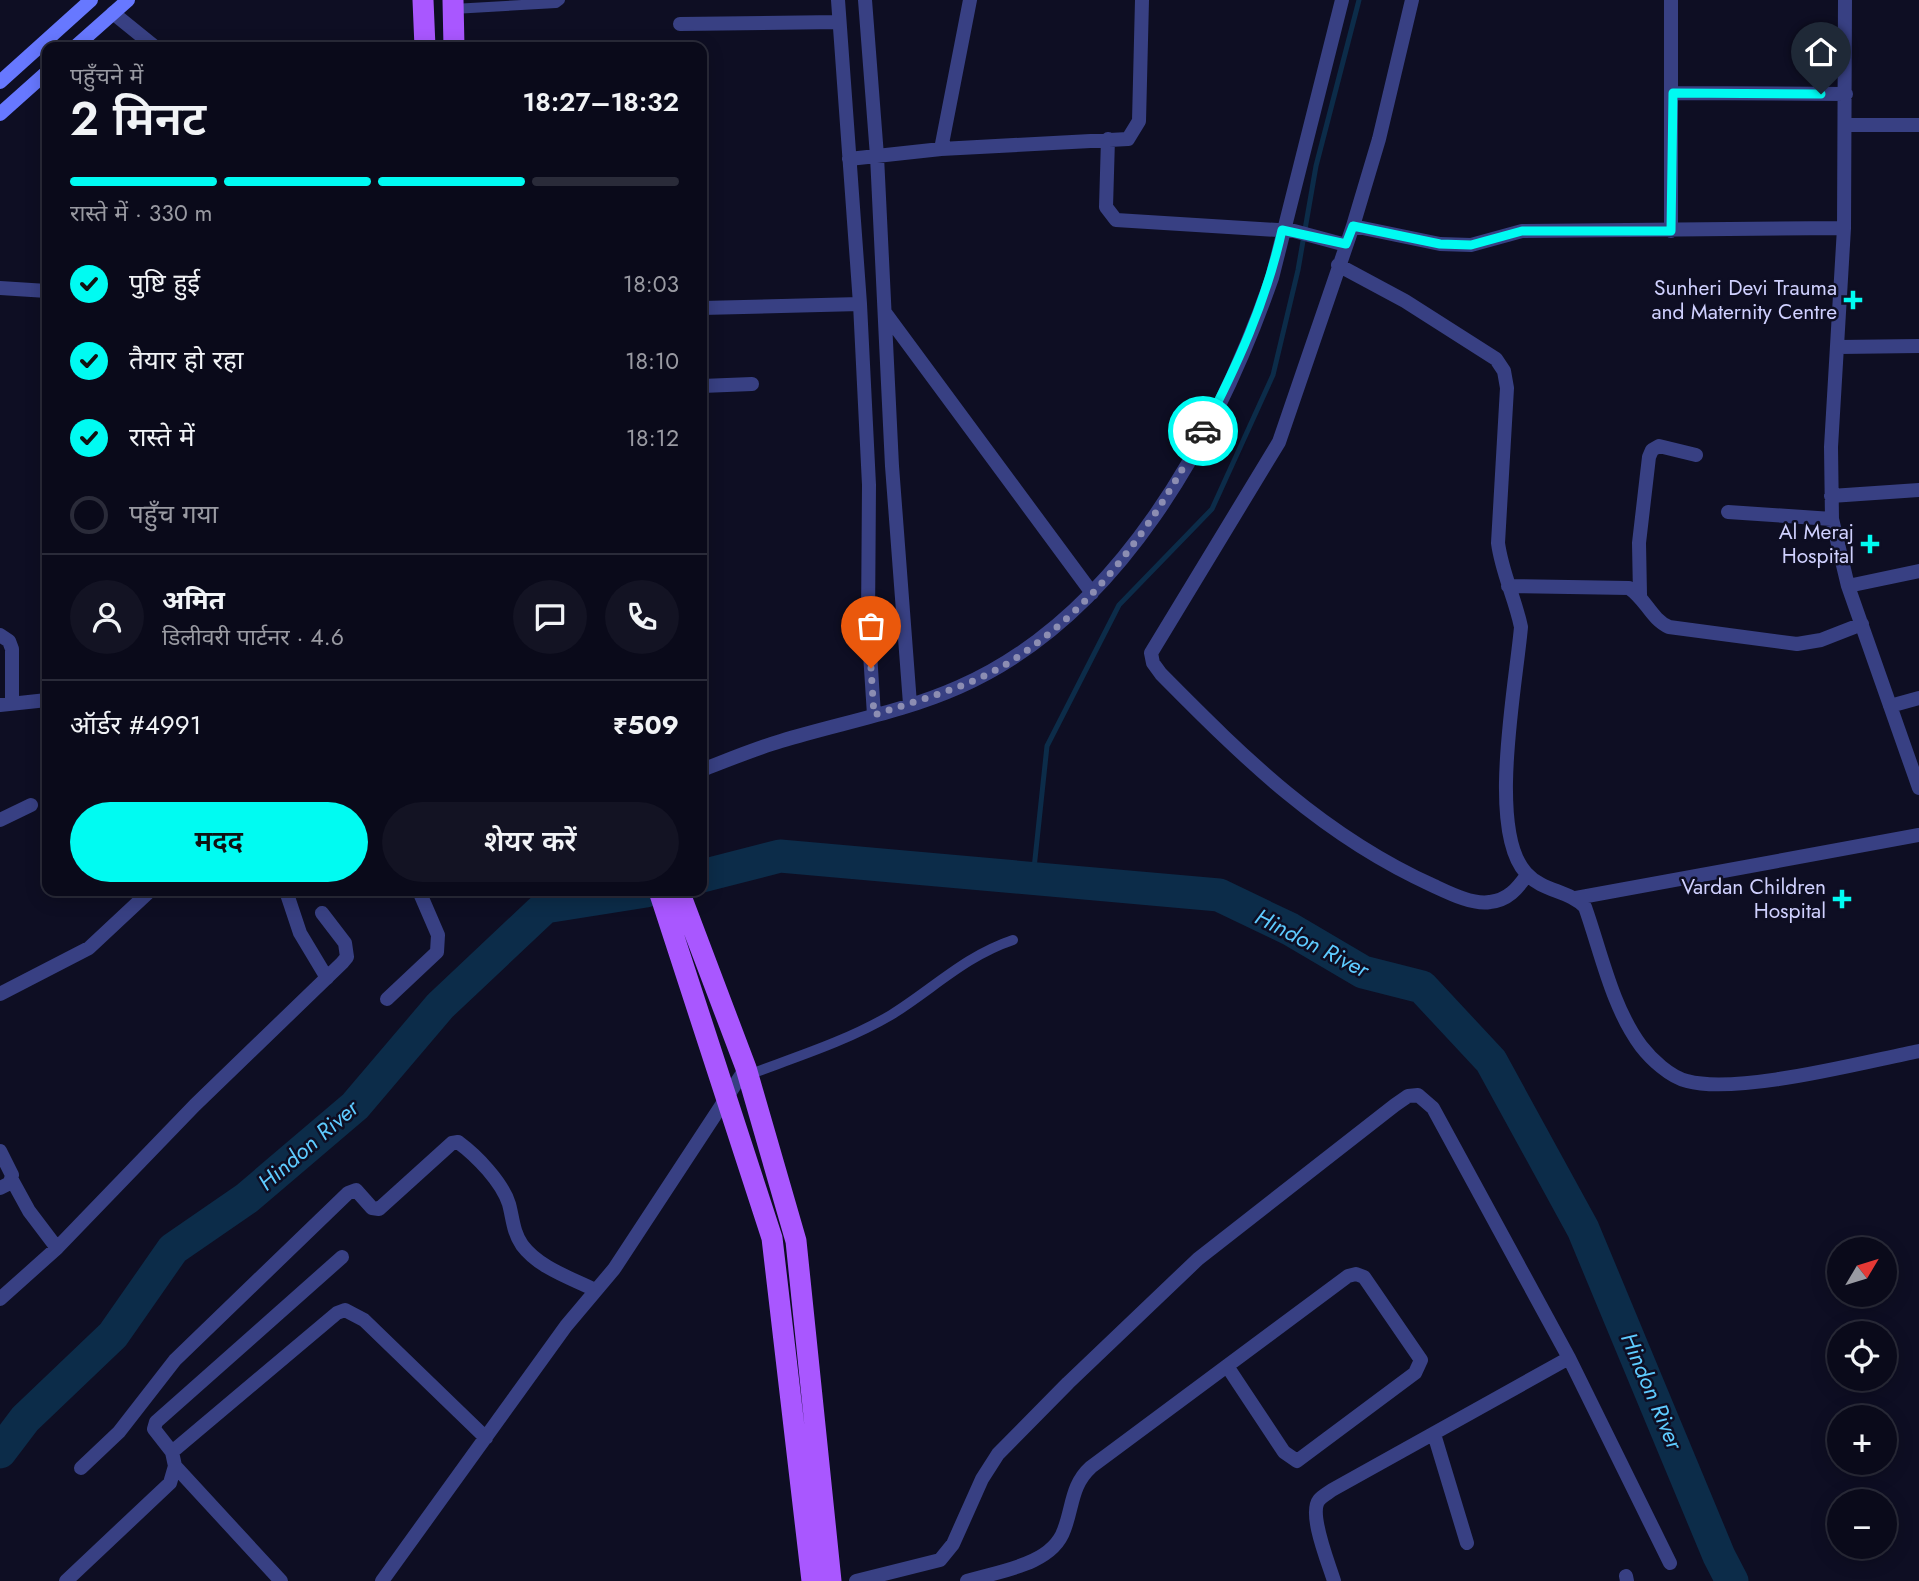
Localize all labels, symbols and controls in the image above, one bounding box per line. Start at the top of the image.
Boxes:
pin [1791,22,1851,94]
icon: home [1802,33,1840,71]
text: पहुँचने में [70,59,143,93]
text: 18:27–18:32 [522,83,679,121]
text: 2 मिनट [70,86,206,152]
text: रास्ते में · 330 m [70,196,213,230]
text: पुष्टि हुई [129,264,200,302]
icon: check [70,265,108,303]
text: 18:03 [623,267,679,301]
place label: Sunheri Devi Trauma and Maternity Centre [1651,273,1837,327]
marker: Sunheri Devi Trauma and Maternity Centre [1843,290,1863,310]
text: तैयार हो रहा [129,341,244,379]
icon: check [70,342,108,380]
text: 18:10 [625,344,679,378]
courier [1168,396,1238,466]
icon: car [1184,412,1222,450]
text: रास्ते में [129,418,195,456]
icon: check [70,419,108,457]
text: 18:12 [626,421,679,455]
text: पहुँच गया [129,495,218,533]
place label: Al Meraj Hospital [1779,517,1854,571]
marker: Al Meraj Hospital [1860,534,1880,554]
button: person [70,580,144,654]
button: chat [513,580,587,654]
button: phone [605,580,679,654]
text: अमित [162,581,225,619]
pin [841,596,901,668]
icon: bag [852,607,890,645]
text: डिलीवरी पार्टनर · 4.6 [162,620,344,654]
text: ऑर्डर #4991 [70,706,201,744]
text: ₹509 [613,706,679,744]
button: मदद [70,802,368,882]
button: शेयर करें [382,802,679,882]
place label: Vardan Children Hospital [1681,872,1826,926]
marker: Vardan Children Hospital [1832,889,1852,909]
water label: Hindon River [1249,900,1376,987]
water label: Hindon River [250,1091,367,1198]
north arrow [1827,1237,1897,1307]
map controls [1827,1237,1897,1559]
button: locate [1827,1321,1897,1391]
water label: Hindon River [1612,1327,1692,1456]
button: + [1827,1405,1897,1475]
button: − [1827,1489,1897,1559]

